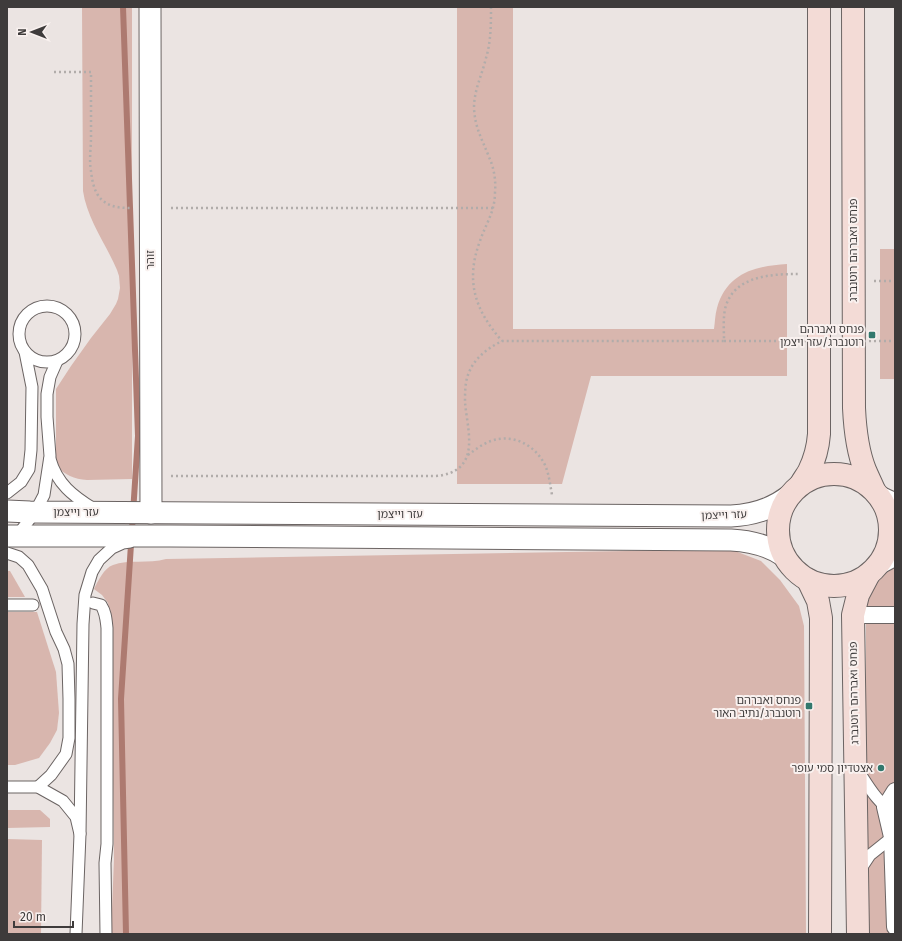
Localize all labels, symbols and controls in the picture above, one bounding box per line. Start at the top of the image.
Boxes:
north arrow [12,12,52,52]
text: N [16,28,29,36]
street label: פנחס ואברהם רוטנברג [847,198,860,302]
street label: זוהר [144,250,157,270]
place label: פנחס ואברהם רוטנברג/עזר ויצמן [780,323,864,349]
marker: פנחס ואברהם רוטנברג/עזר ויצמן [867,330,877,340]
street label: עזר וייצמן [53,506,99,519]
street label: עזר וייצמן [377,508,423,521]
street label: עזר וייצמן [701,508,747,522]
street label: פנחס ואברהם רוטנברג [847,641,861,745]
place label: פנחס ואברהם רוטנברג/נתיב האור [713,694,801,720]
marker: פנחס ואברהם רוטנברג/נתיב האור [804,701,814,711]
place label: אצטדיון סמי עופר [792,762,873,775]
marker: אצטדיון סמי עופר [876,763,886,773]
scale bar [14,903,73,929]
text: 20 m [20,910,46,924]

